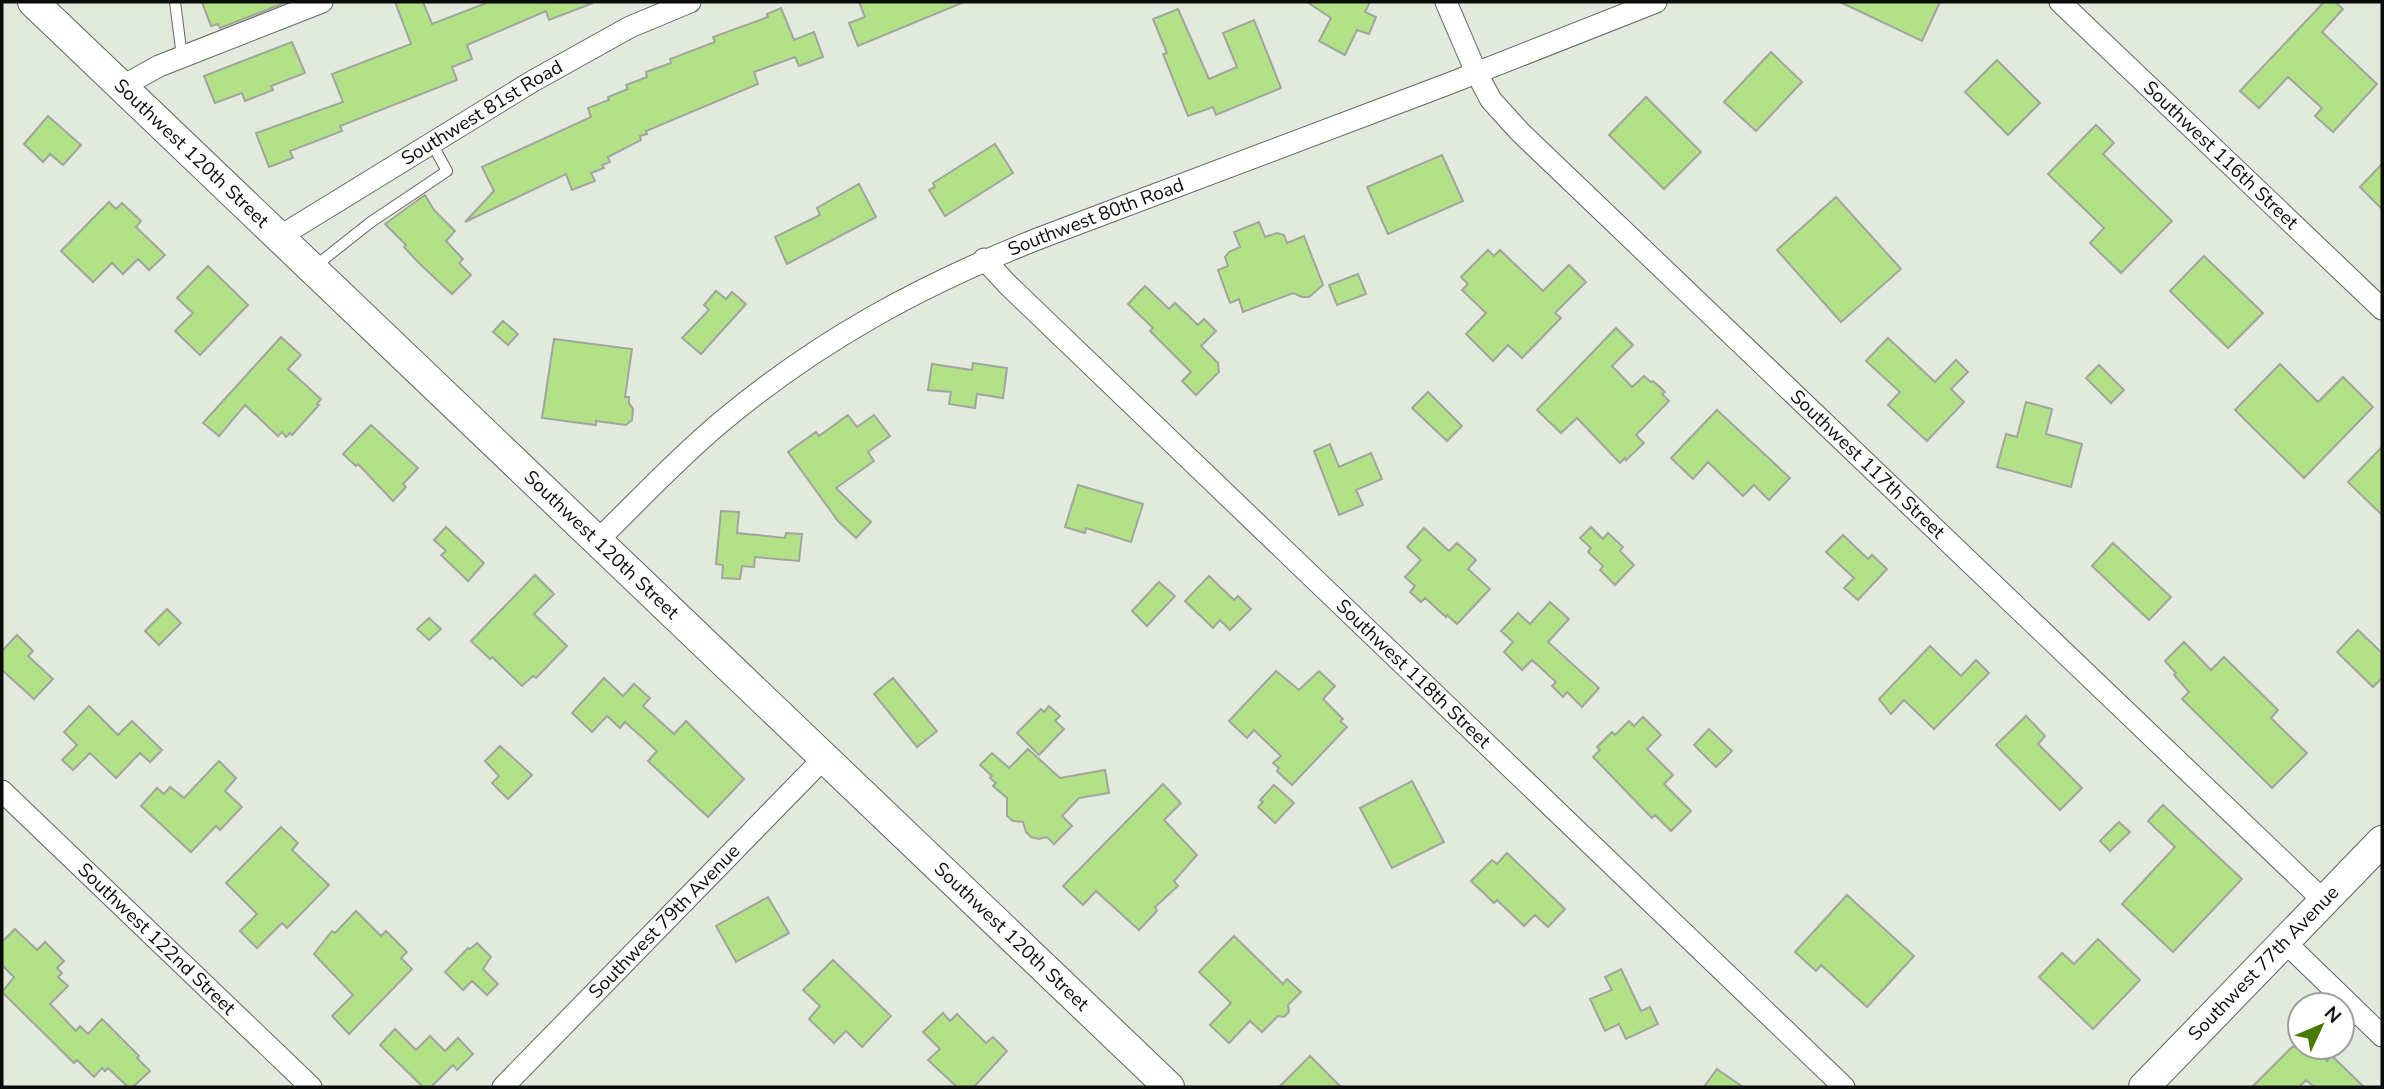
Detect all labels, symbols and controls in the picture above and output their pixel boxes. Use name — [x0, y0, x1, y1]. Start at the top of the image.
street label: Southwest 81st Road — [396, 54, 567, 172]
street label: Southwest 120th Street — [108, 73, 275, 234]
street label: Southwest 116th Street — [2137, 75, 2304, 236]
street label: Southwest 80th Road — [1004, 172, 1187, 263]
street label: Southwest 117th Street — [1784, 384, 1951, 545]
street label: Southwest 120th Street — [518, 465, 685, 625]
street label: Southwest 118th Street — [1330, 593, 1497, 754]
street label: Southwest 79th Avenue — [583, 839, 746, 1005]
street label: Southwest 120th Street — [928, 856, 1095, 1017]
street label: Southwest 122nd Street — [72, 857, 241, 1021]
street label: Southwest 77th Avenue — [2182, 880, 2345, 1047]
north arrow — [2286, 991, 2356, 1061]
text: N — [2318, 1001, 2347, 1029]

